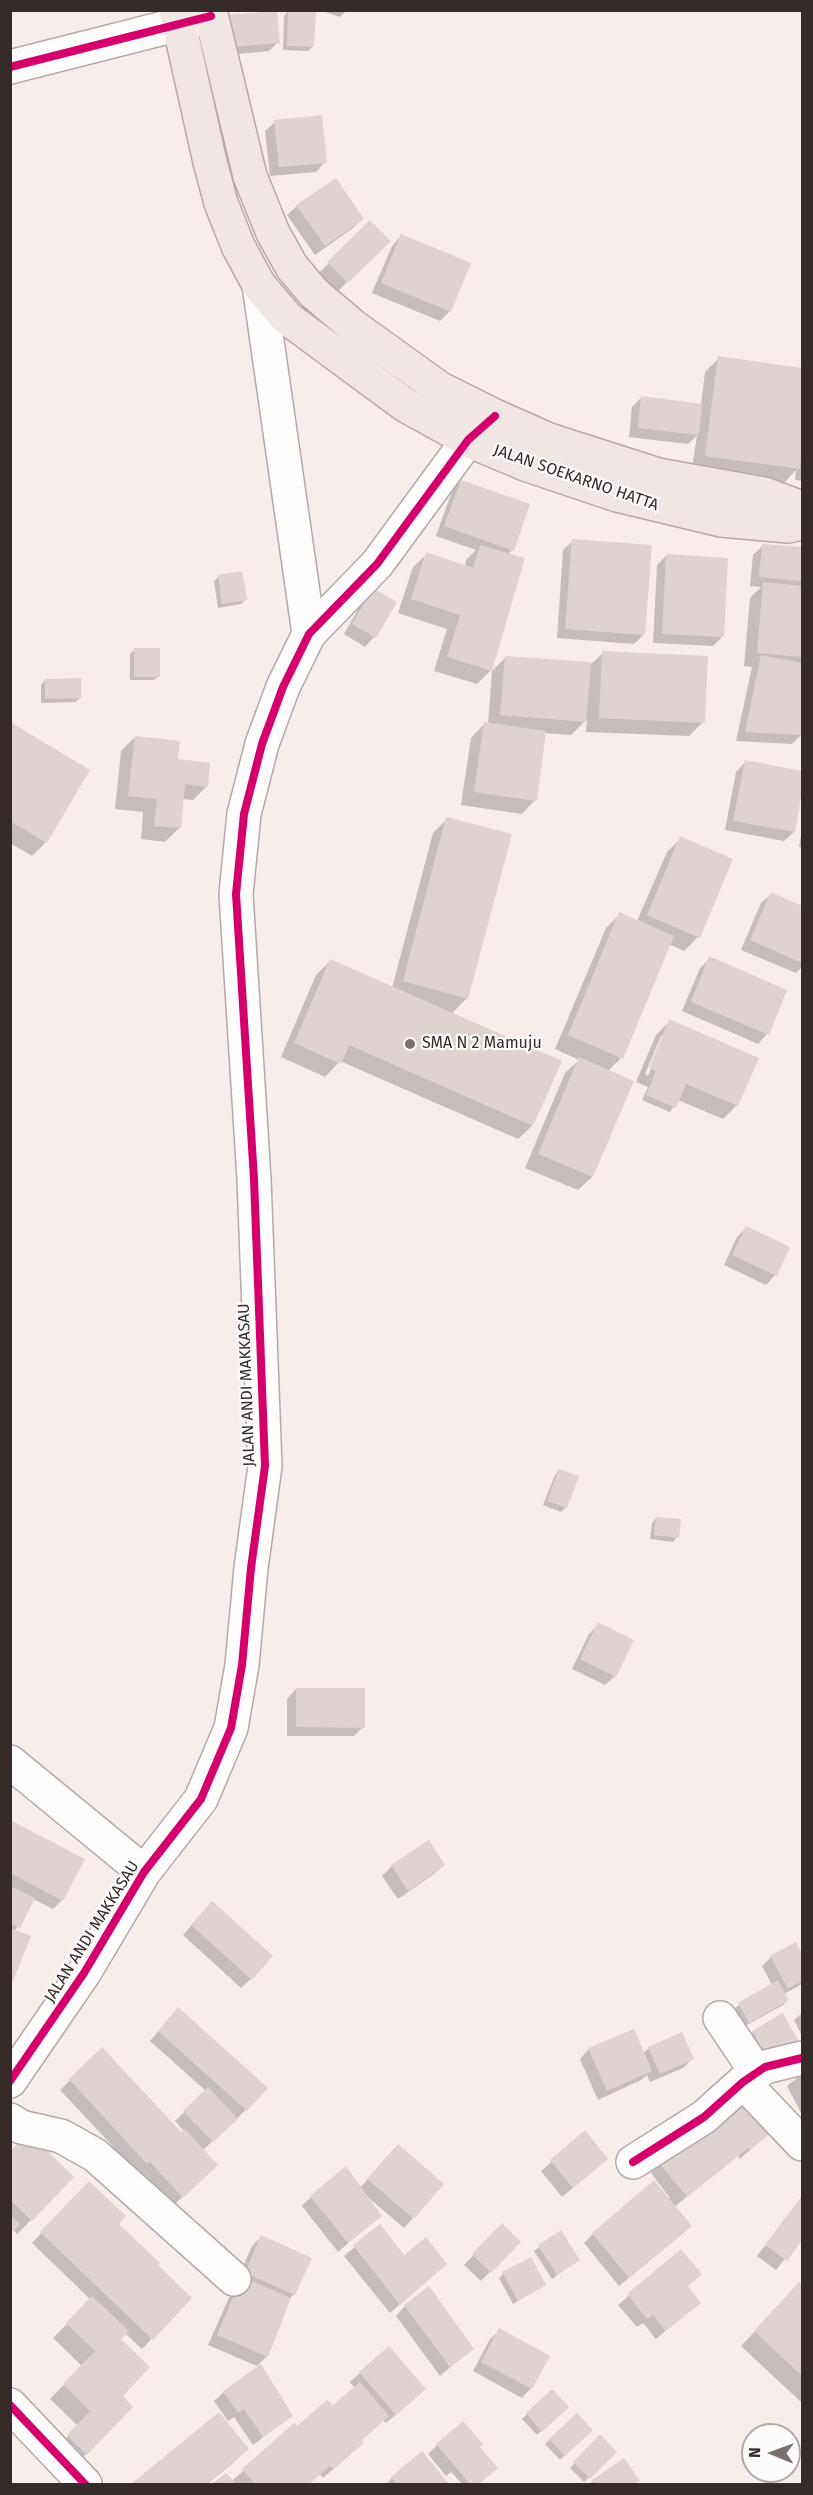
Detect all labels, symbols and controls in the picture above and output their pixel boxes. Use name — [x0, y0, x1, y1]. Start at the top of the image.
street label: JALAN SOEKARNO HATTA — [491, 441, 661, 515]
place label: SMA N 2 Mamuju — [422, 1034, 542, 1054]
marker: SMA N 2 Mamuju — [403, 1037, 417, 1051]
street label: JALAN ANDI MAKKASAU — [235, 1303, 259, 1467]
street label: JALAN ANDI MAKKASAU — [41, 1858, 143, 2006]
north arrow — [741, 2423, 801, 2483]
text: N — [745, 2447, 764, 2458]

